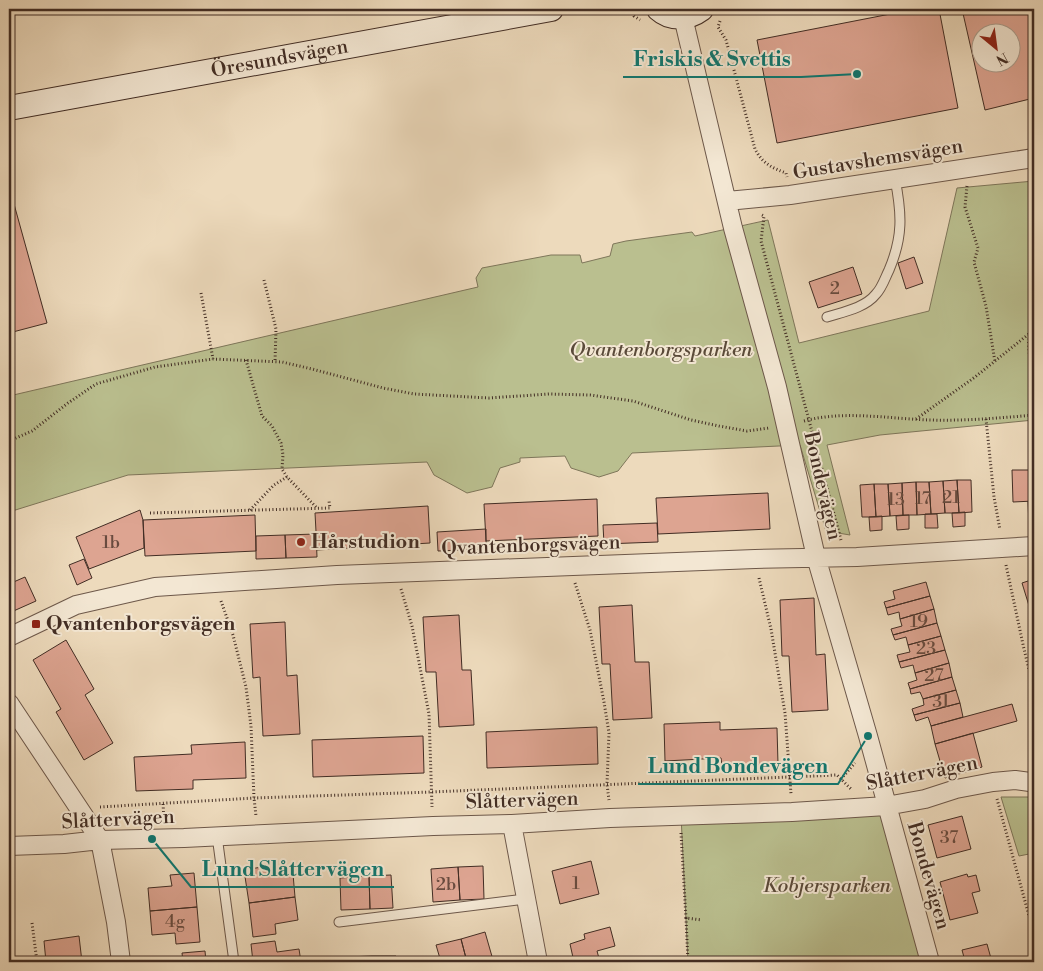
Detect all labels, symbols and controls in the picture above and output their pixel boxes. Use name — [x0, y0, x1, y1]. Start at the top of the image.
north arrow — [970, 22, 1020, 72]
street label: Öresundsvägen — [209, 34, 350, 83]
callout: Friskis & Svettis — [623, 41, 801, 77]
text: Friskis & Svettis — [633, 47, 791, 73]
text: N — [993, 48, 1011, 69]
street label: Gustavshemsvägen — [791, 134, 965, 186]
house number: 2 — [830, 277, 840, 300]
park label: Qvantenborgsparken — [570, 338, 753, 363]
street label: Bondevägen — [797, 428, 847, 543]
house number: 21 — [942, 486, 960, 509]
house number: 17 — [915, 487, 931, 510]
house number: 13 — [887, 488, 905, 511]
place label: Hårstudion — [311, 530, 420, 555]
street label: Qvantenborgsvägen — [441, 530, 621, 562]
house number: 1b — [102, 531, 120, 554]
marker: Hårstudion — [295, 536, 307, 548]
house number: 19 — [910, 610, 928, 633]
place label: Qvantenborgsvägen — [46, 612, 236, 637]
marker: Qvantenborgsvägen — [30, 618, 42, 630]
house number: 23 — [916, 637, 936, 660]
house number: 27 — [924, 664, 944, 687]
house number: 31 — [932, 690, 950, 713]
callout: Lund Bondevägen — [638, 748, 838, 784]
street label: Slåttervägen — [864, 751, 980, 797]
text: Lund Bondevägen — [648, 754, 828, 780]
street label: Slåttervägen — [465, 787, 579, 815]
street label: Slåttervägen — [61, 805, 175, 835]
street label: Bondevägen — [900, 818, 955, 933]
house number: 37 — [940, 826, 958, 849]
callout: Lund Slåttervägen — [191, 851, 394, 887]
text: Lund Slåttervägen — [202, 857, 384, 883]
house number: 1 — [572, 872, 580, 895]
house number: 2b — [436, 873, 456, 896]
park label: Kobjersparken — [763, 874, 892, 899]
house number: 4g — [165, 910, 186, 933]

